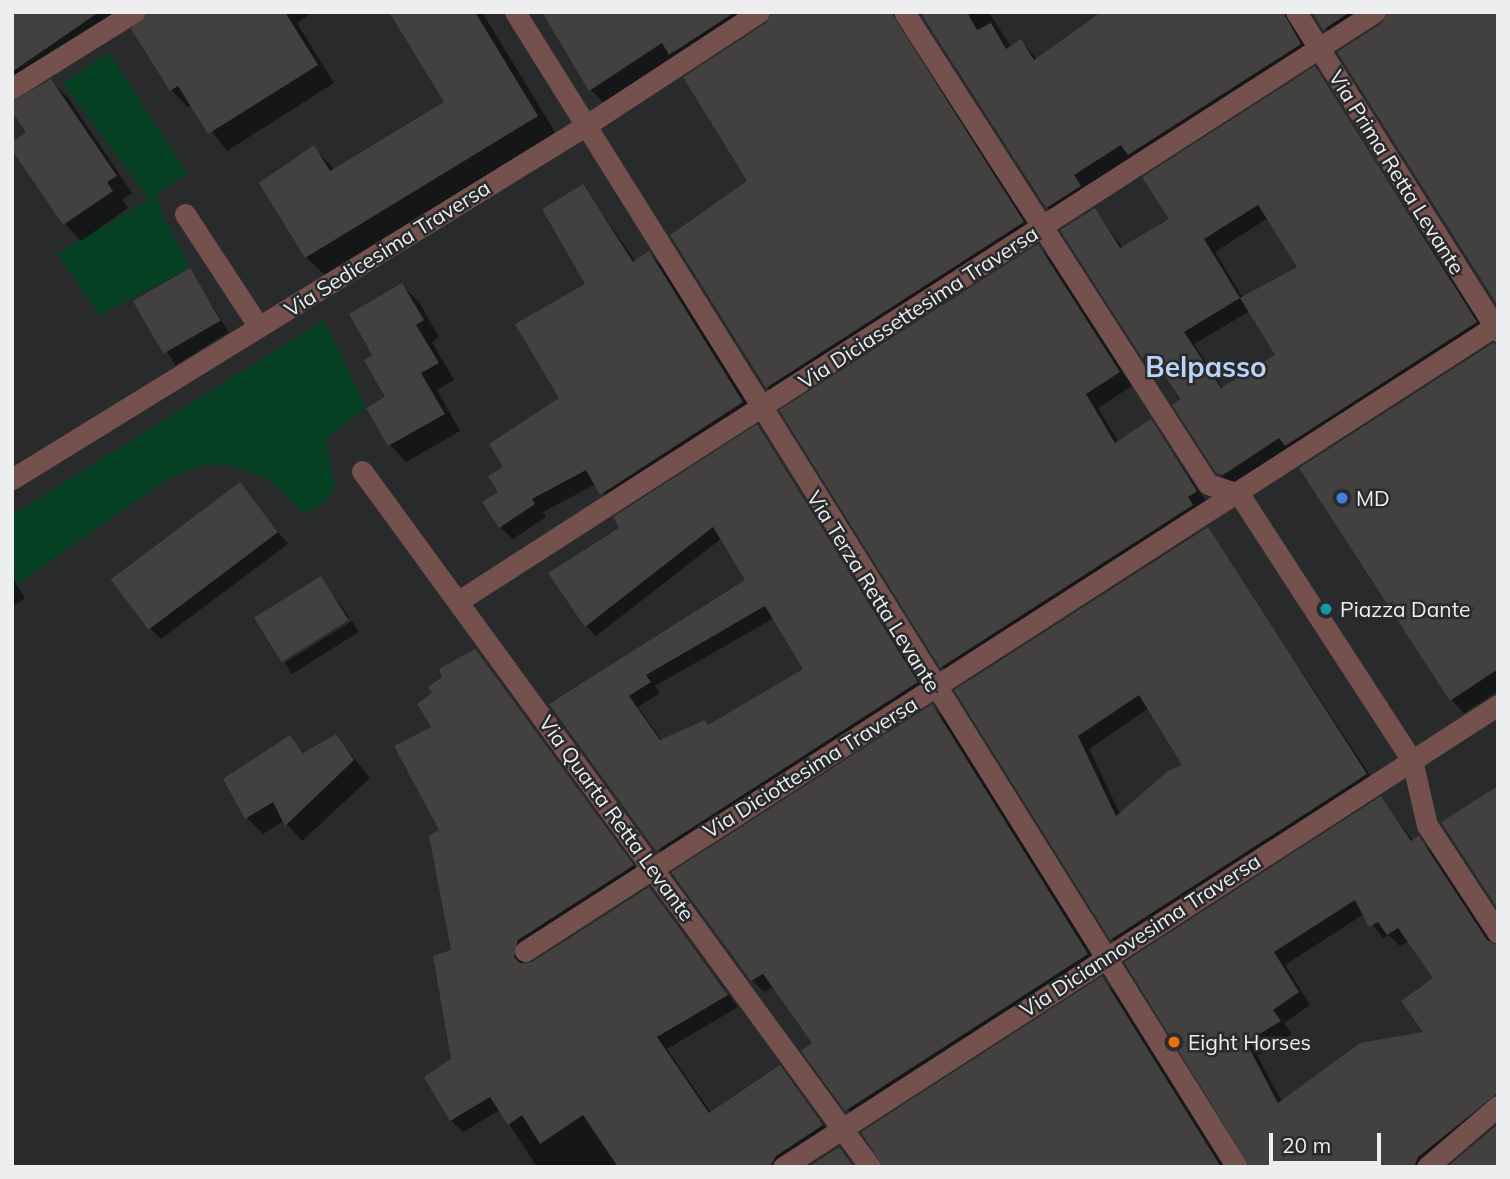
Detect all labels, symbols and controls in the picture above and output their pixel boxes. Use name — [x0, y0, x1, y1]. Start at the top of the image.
street label: Via Prima Retta Levante — [1324, 65, 1470, 279]
street label: Via Sedicesima Traversa — [280, 174, 494, 322]
street label: Via Diciassettesima Traversa — [794, 220, 1042, 394]
district label: Belpasso — [1145, 350, 1267, 384]
place label: MD — [1356, 485, 1390, 511]
street label: Via Terza Retta Levante — [802, 486, 946, 696]
marker: MD — [1334, 490, 1350, 506]
place label: Piazza Dante — [1340, 596, 1470, 622]
marker: Piazza Dante — [1318, 601, 1334, 617]
street label: Via Diciottesima Traversa — [698, 691, 922, 843]
street label: Via Quarta Retta Levante — [534, 710, 700, 926]
street label: Via Diciannovesima Traversa — [1015, 848, 1265, 1022]
place label: Eight Horses — [1188, 1029, 1311, 1055]
marker: Eight Horses — [1166, 1034, 1182, 1050]
scale bar — [1272, 1120, 1384, 1164]
text: 20 m — [1282, 1132, 1331, 1158]

